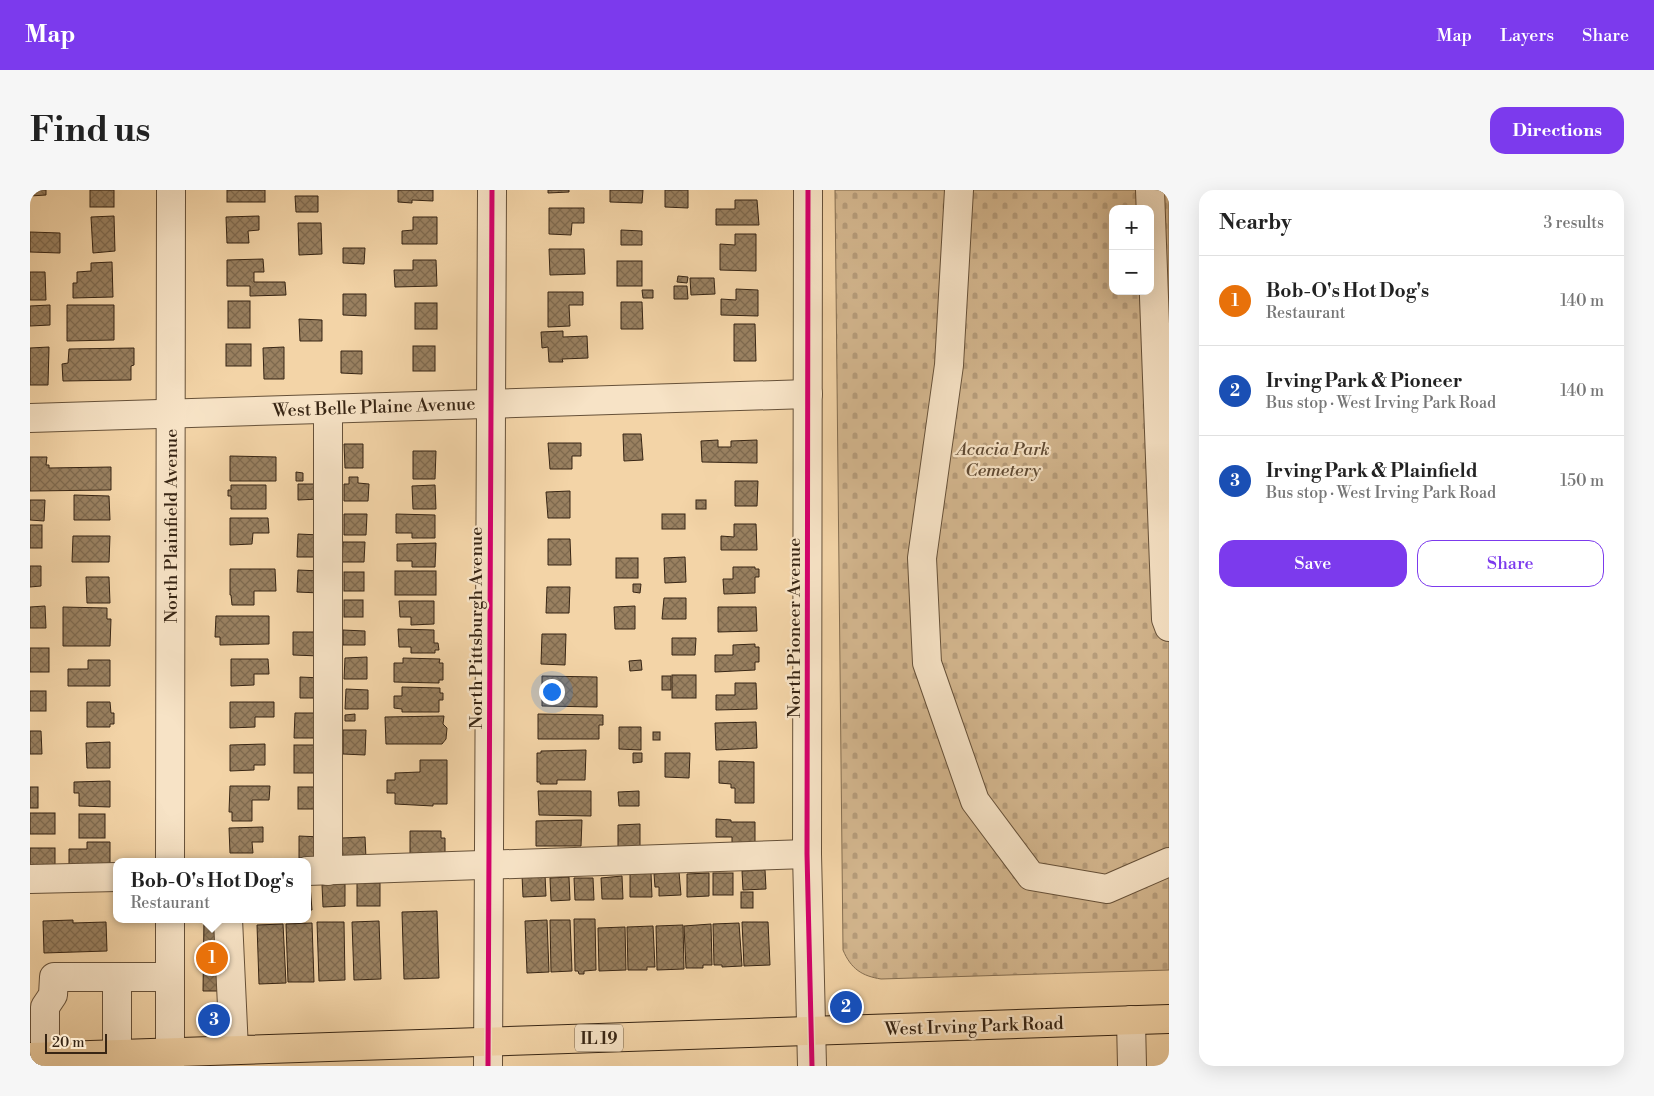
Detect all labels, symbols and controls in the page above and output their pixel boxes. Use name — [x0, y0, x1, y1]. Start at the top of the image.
text: Map — [25, 20, 75, 50]
text: Map — [1437, 24, 1472, 47]
text: Layers — [1500, 24, 1554, 47]
text: Share — [1582, 24, 1629, 47]
button: Directions — [1490, 107, 1624, 154]
text: Find us — [30, 109, 150, 152]
map controls — [1109, 205, 1154, 295]
button: + — [1109, 205, 1154, 250]
text: Nearby — [1219, 210, 1292, 236]
text: 3 results — [1543, 213, 1604, 233]
button: − — [1109, 250, 1154, 295]
text: Bob-O's Hot Dog's — [1266, 279, 1429, 303]
text: 1 — [1231, 291, 1239, 311]
text: 140 m — [1560, 291, 1604, 311]
text: Restaurant — [1266, 303, 1345, 323]
text: Irving Park & Pioneer — [1266, 369, 1462, 393]
text: 2 — [1230, 381, 1240, 401]
text: 140 m — [1560, 381, 1604, 401]
street label: West Belle Plaine Avenue — [271, 392, 476, 423]
text: Bus stop · West Irving Park Road — [1266, 393, 1496, 413]
street label: North Plainfield Avenue — [160, 429, 183, 623]
park label: Acacia Park Cemetery — [954, 438, 1050, 482]
text: Irving Park & Plainfield — [1266, 459, 1478, 483]
text: 3 — [1230, 471, 1240, 491]
text: 150 m — [1560, 471, 1604, 491]
text: Bus stop · West Irving Park Road — [1266, 483, 1496, 503]
street label: North Pittsburgh Avenue — [465, 527, 488, 729]
street label: North Pioneer Avenue — [783, 538, 806, 718]
button: Save — [1219, 540, 1407, 587]
button: Share — [1417, 540, 1604, 587]
your location — [539, 679, 565, 705]
popup — [113, 858, 311, 923]
text: Bob-O's Hot Dog's — [130, 869, 294, 893]
text: Restaurant — [130, 893, 210, 913]
pin: 1 — [196, 939, 228, 977]
pin: 2 — [830, 988, 862, 1026]
pin: 3 — [198, 1001, 230, 1039]
street label: West Irving Park Road — [883, 1012, 1065, 1041]
road number: IL 19 — [575, 1024, 623, 1051]
scale bar — [45, 1031, 108, 1054]
text: 20 m — [52, 1034, 84, 1052]

